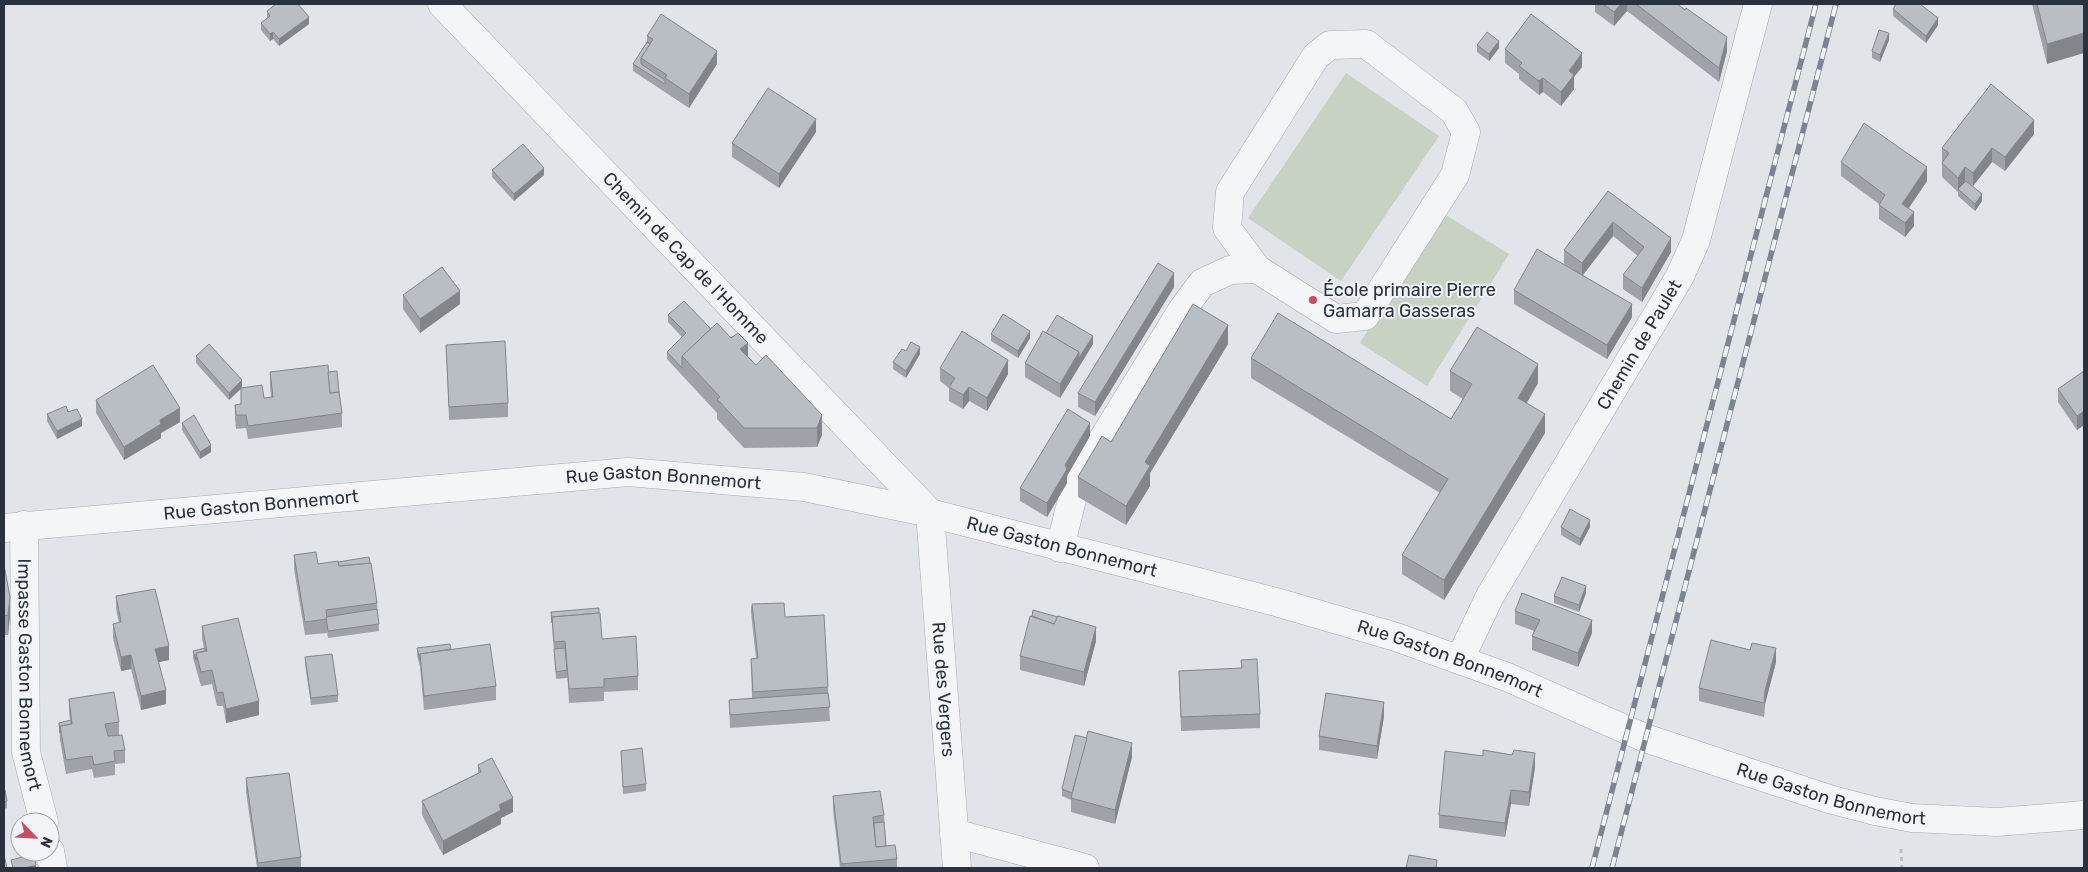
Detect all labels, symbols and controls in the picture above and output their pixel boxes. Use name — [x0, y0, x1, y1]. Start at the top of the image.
street label: Chemin de Cap de l'Homme — [598, 167, 773, 349]
street label: Chemin de Paulet — [1592, 276, 1686, 414]
place label: École primaire Pierre Gamarra Gasseras — [1323, 279, 1496, 322]
marker: École primaire Pierre Gamarra Gasseras — [1307, 294, 1319, 306]
street label: Rue Gaston Bonnemort — [565, 461, 762, 494]
street label: Rue Gaston Bonnemort — [162, 485, 359, 525]
street label: Rue Gaston Bonnemort — [964, 512, 1159, 582]
street label: Impasse Gaston Bonnemort — [13, 558, 47, 793]
street label: Rue Gaston Bonnemort — [1355, 615, 1546, 702]
street label: Rue des Vergers — [927, 621, 960, 758]
street label: Rue Gaston Bonnemort — [1734, 758, 1926, 830]
north arrow — [10, 812, 60, 862]
text: N — [37, 834, 56, 850]

